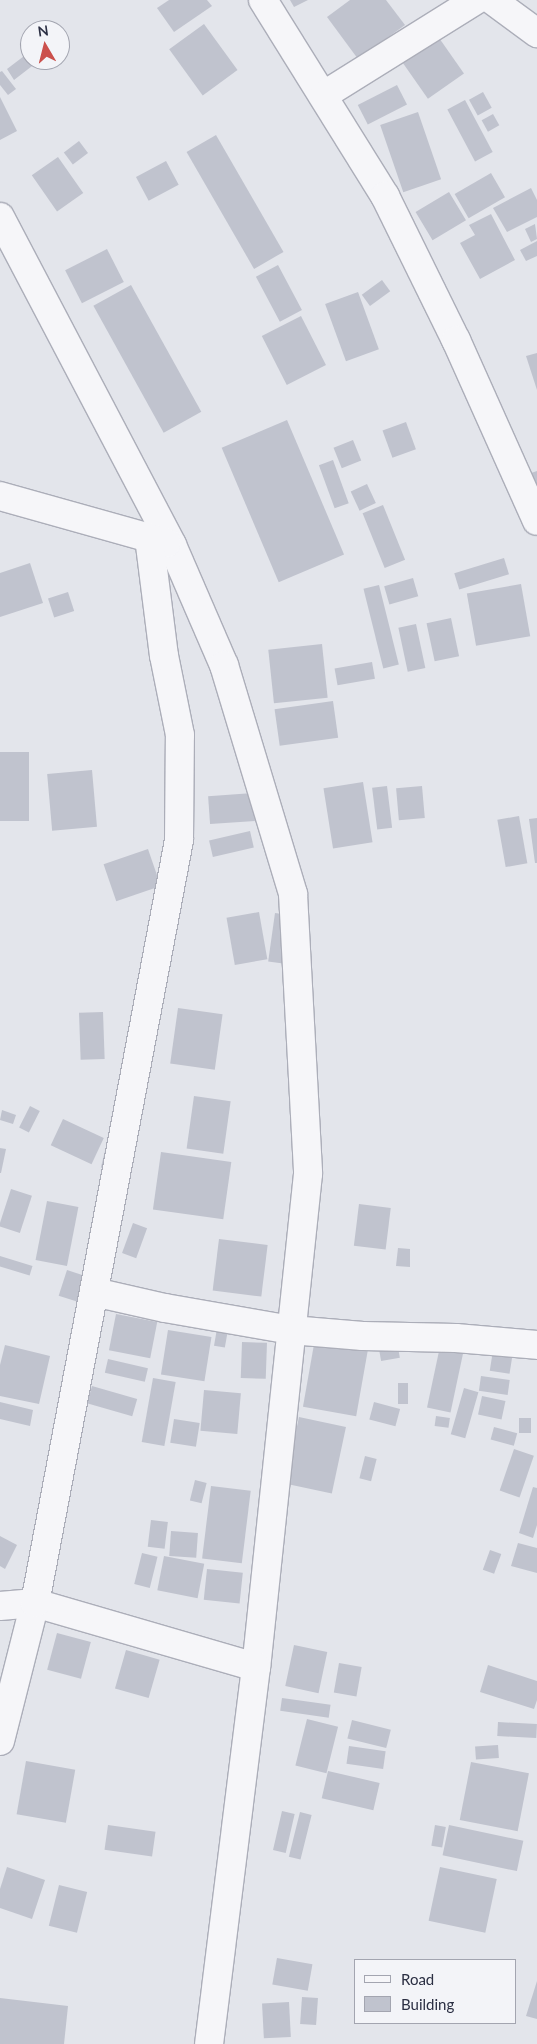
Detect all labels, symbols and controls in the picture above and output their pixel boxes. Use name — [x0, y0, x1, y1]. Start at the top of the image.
north arrow — [20, 20, 70, 70]
text: N — [36, 21, 50, 40]
legend — [354, 1959, 517, 2024]
text: Road — [401, 1970, 434, 1988]
text: Building — [401, 1995, 454, 2013]

